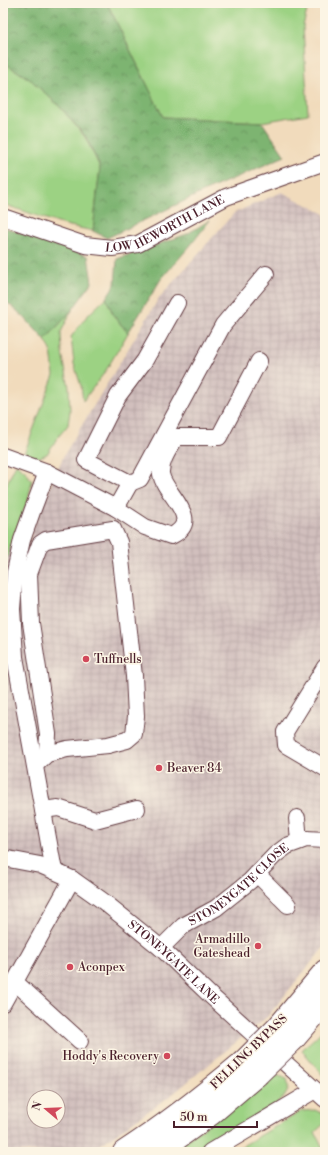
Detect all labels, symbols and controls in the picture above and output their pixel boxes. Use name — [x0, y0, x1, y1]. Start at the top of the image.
street label: LOW HEWORTH LANE — [104, 192, 227, 256]
place label: Tuffnells — [94, 652, 142, 667]
marker: Tuffnells — [81, 654, 91, 664]
place label: Beaver 84 — [166, 761, 222, 776]
marker: Beaver 84 — [154, 763, 164, 773]
street label: STONEYGATE CLOSE — [186, 840, 292, 929]
street label: STONEYGATE LANE — [125, 917, 222, 1007]
place label: Armadillo Gateshead — [194, 932, 250, 961]
marker: Armadillo Gateshead — [253, 941, 263, 951]
place label: Aconpex — [77, 960, 126, 975]
marker: Aconpex — [65, 962, 75, 972]
street label: FELLING BYPASS — [207, 1011, 291, 1093]
place label: Hoddy's Recovery — [63, 1049, 159, 1064]
marker: Hoddy's Recovery — [162, 1051, 172, 1061]
north arrow — [26, 1089, 66, 1129]
text: N — [29, 1099, 46, 1112]
scale bar — [174, 1103, 257, 1129]
text: 50 m — [180, 1110, 208, 1125]

